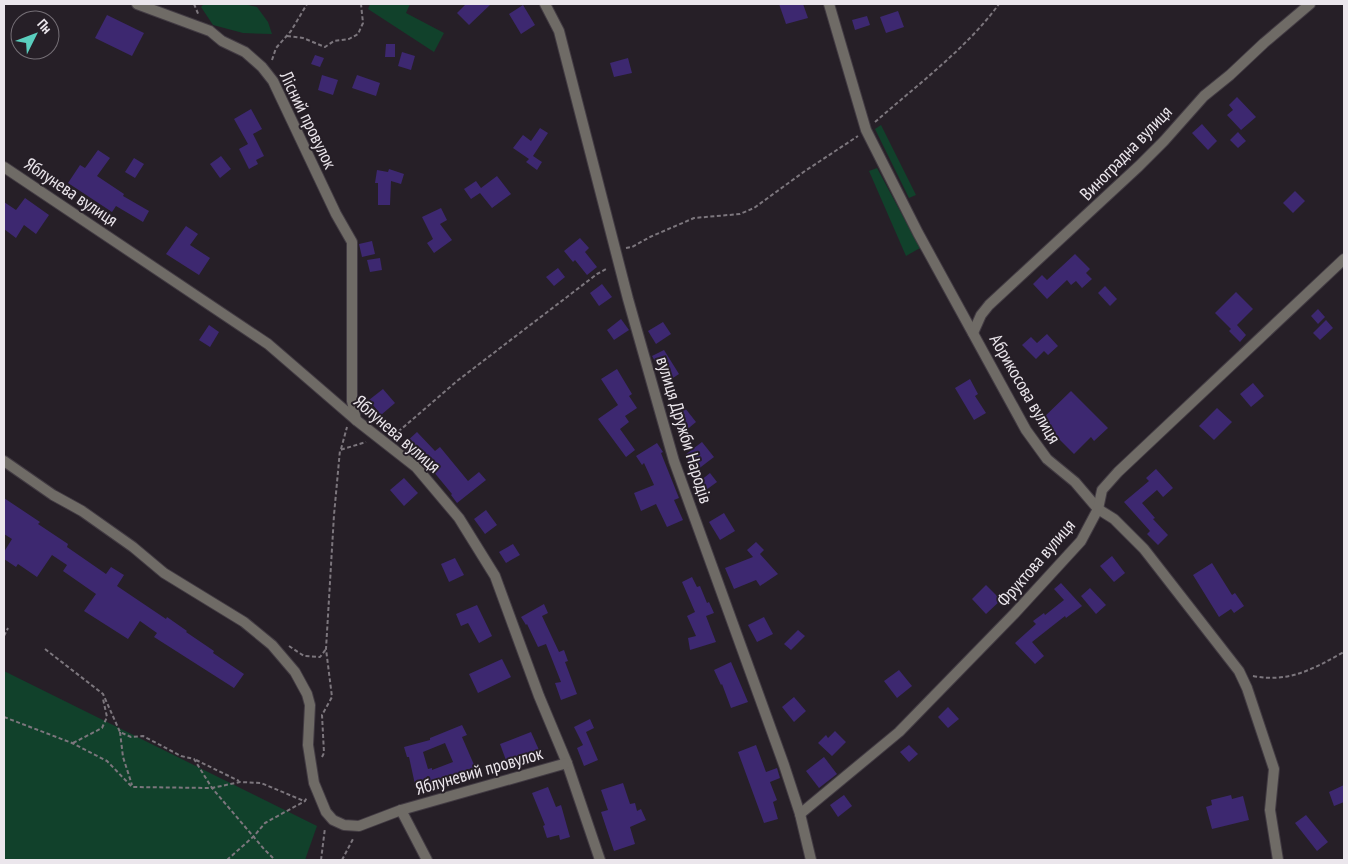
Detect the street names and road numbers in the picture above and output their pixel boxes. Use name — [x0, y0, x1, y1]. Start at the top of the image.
street label: Лісний провулок — [274, 66, 342, 172]
street label: Виноградна вулиця — [1075, 100, 1177, 205]
street label: Яблунева вулиця — [20, 152, 122, 231]
street label: Абрикосова вулиця — [985, 330, 1066, 448]
street label: вулиця Дружби Народів — [651, 354, 718, 506]
street label: Яблунева вулиця — [349, 390, 446, 478]
street label: Фруктова вулиця — [991, 514, 1080, 611]
street label: Яблуневий провулок — [412, 741, 545, 800]

